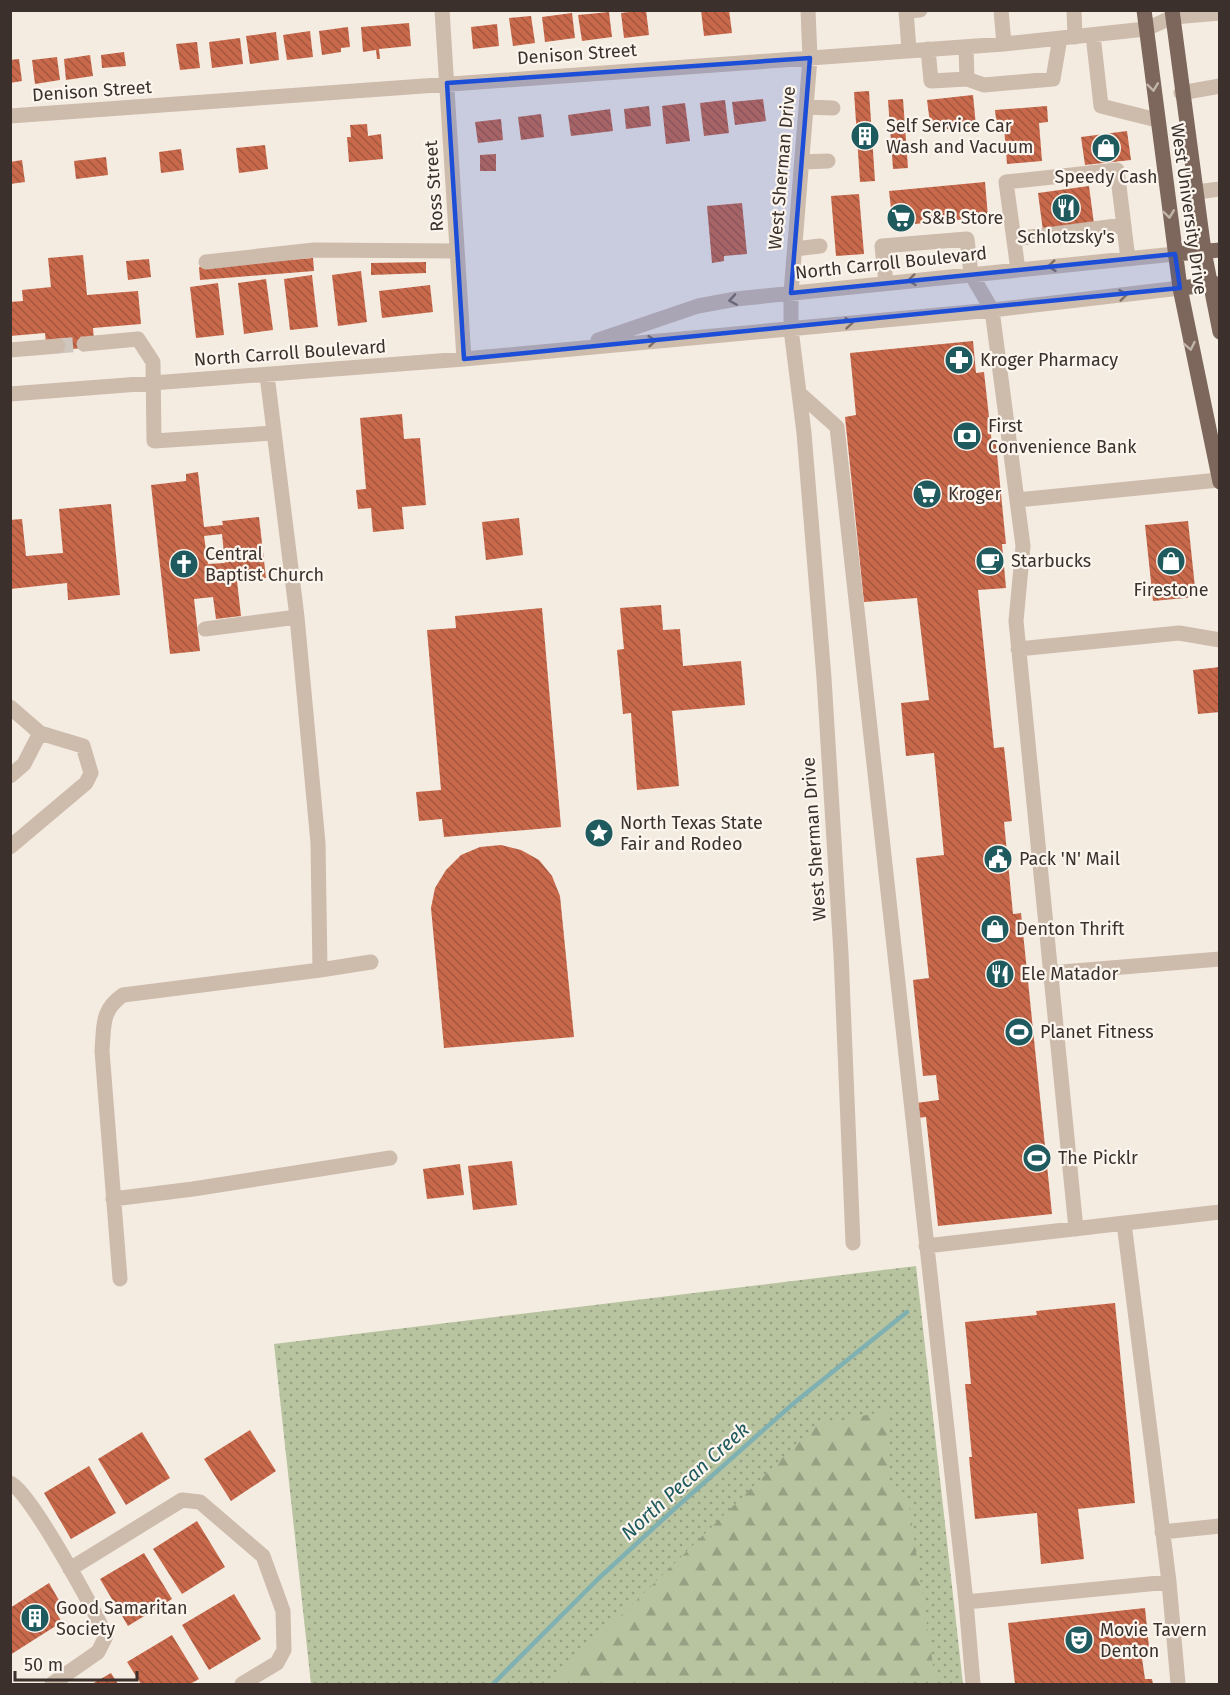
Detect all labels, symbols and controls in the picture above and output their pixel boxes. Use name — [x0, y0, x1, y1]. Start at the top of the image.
street label: Denison Street — [516, 39, 638, 69]
street label: Denison Street — [31, 76, 153, 106]
one-way arrow — [1146, 83, 1158, 92]
street label: West Sherman Drive — [764, 85, 800, 251]
place label: Self Service Car Wash and Vacuum — [886, 115, 1033, 158]
building icon: Self Service Car Wash and Vacuum — [849, 120, 881, 152]
street label: West University Drive — [1166, 122, 1212, 296]
shop icon: Speedy Cash — [1090, 132, 1122, 164]
street label: Ross Street — [420, 139, 448, 232]
place label: Speedy Cash — [1055, 166, 1157, 188]
restaurant icon: Schlotzsky's — [1050, 192, 1082, 224]
supermarket icon: S&B Store — [885, 202, 917, 234]
place label: S&B Store — [922, 207, 1003, 229]
one-way arrow — [1163, 210, 1175, 219]
place label: Schlotzsky's — [1017, 226, 1115, 248]
street label: North Carroll Boulevard — [794, 242, 988, 284]
one-way arrow — [1048, 259, 1057, 272]
one-way arrow — [908, 273, 917, 286]
one-way arrow — [1119, 289, 1128, 302]
one-way arrow — [728, 293, 738, 306]
one-way arrow — [844, 317, 854, 330]
street label: North Carroll Boulevard — [193, 335, 387, 371]
one-way arrow — [647, 335, 656, 348]
one-way arrow — [1183, 340, 1196, 350]
pharmacy icon: Kroger Pharmacy — [943, 344, 975, 376]
place label: Kroger Pharmacy — [980, 349, 1118, 371]
place label: First Convenience Bank — [988, 415, 1137, 458]
bank icon: First Convenience Bank — [951, 420, 983, 452]
supermarket icon: Kroger — [911, 478, 943, 510]
place label: Kroger — [948, 483, 1001, 505]
place label: Central Baptist Church — [205, 543, 324, 586]
cafe icon: Starbucks — [974, 545, 1006, 577]
shop icon: Firestone — [1155, 545, 1187, 577]
church icon: Central Baptist Church — [168, 548, 200, 580]
place label: Starbucks — [1011, 550, 1091, 572]
place label: Firestone — [1133, 579, 1209, 601]
street label: West Sherman Drive — [797, 756, 831, 922]
place label: North Texas State Fair and Rodeo — [620, 812, 763, 855]
place icon: North Texas State Fair and Rodeo — [583, 817, 615, 849]
public building icon: Pack 'N' Mail — [982, 843, 1014, 875]
place label: Pack 'N' Mail — [1019, 848, 1120, 870]
shop icon: Denton Thrift — [979, 913, 1011, 945]
place label: Denton Thrift — [1016, 918, 1125, 940]
restaurant icon: Ele Matador — [984, 958, 1016, 990]
place label: Ele Matador — [1021, 963, 1119, 985]
sports icon: Planet Fitness — [1003, 1016, 1035, 1048]
place label: Planet Fitness — [1040, 1021, 1154, 1043]
sports icon: The Picklr — [1021, 1142, 1053, 1174]
place label: The Picklr — [1058, 1147, 1138, 1169]
water label: North Pecan Creek — [616, 1417, 754, 1545]
place label: Good Samaritan Society — [56, 1597, 187, 1640]
building icon: Good Samaritan Society — [19, 1602, 51, 1634]
place label: Movie Tavern Denton — [1100, 1619, 1207, 1662]
theatre icon: Movie Tavern Denton — [1063, 1624, 1095, 1656]
scale bar — [15, 1644, 136, 1682]
text: 50 m — [24, 1654, 63, 1676]

